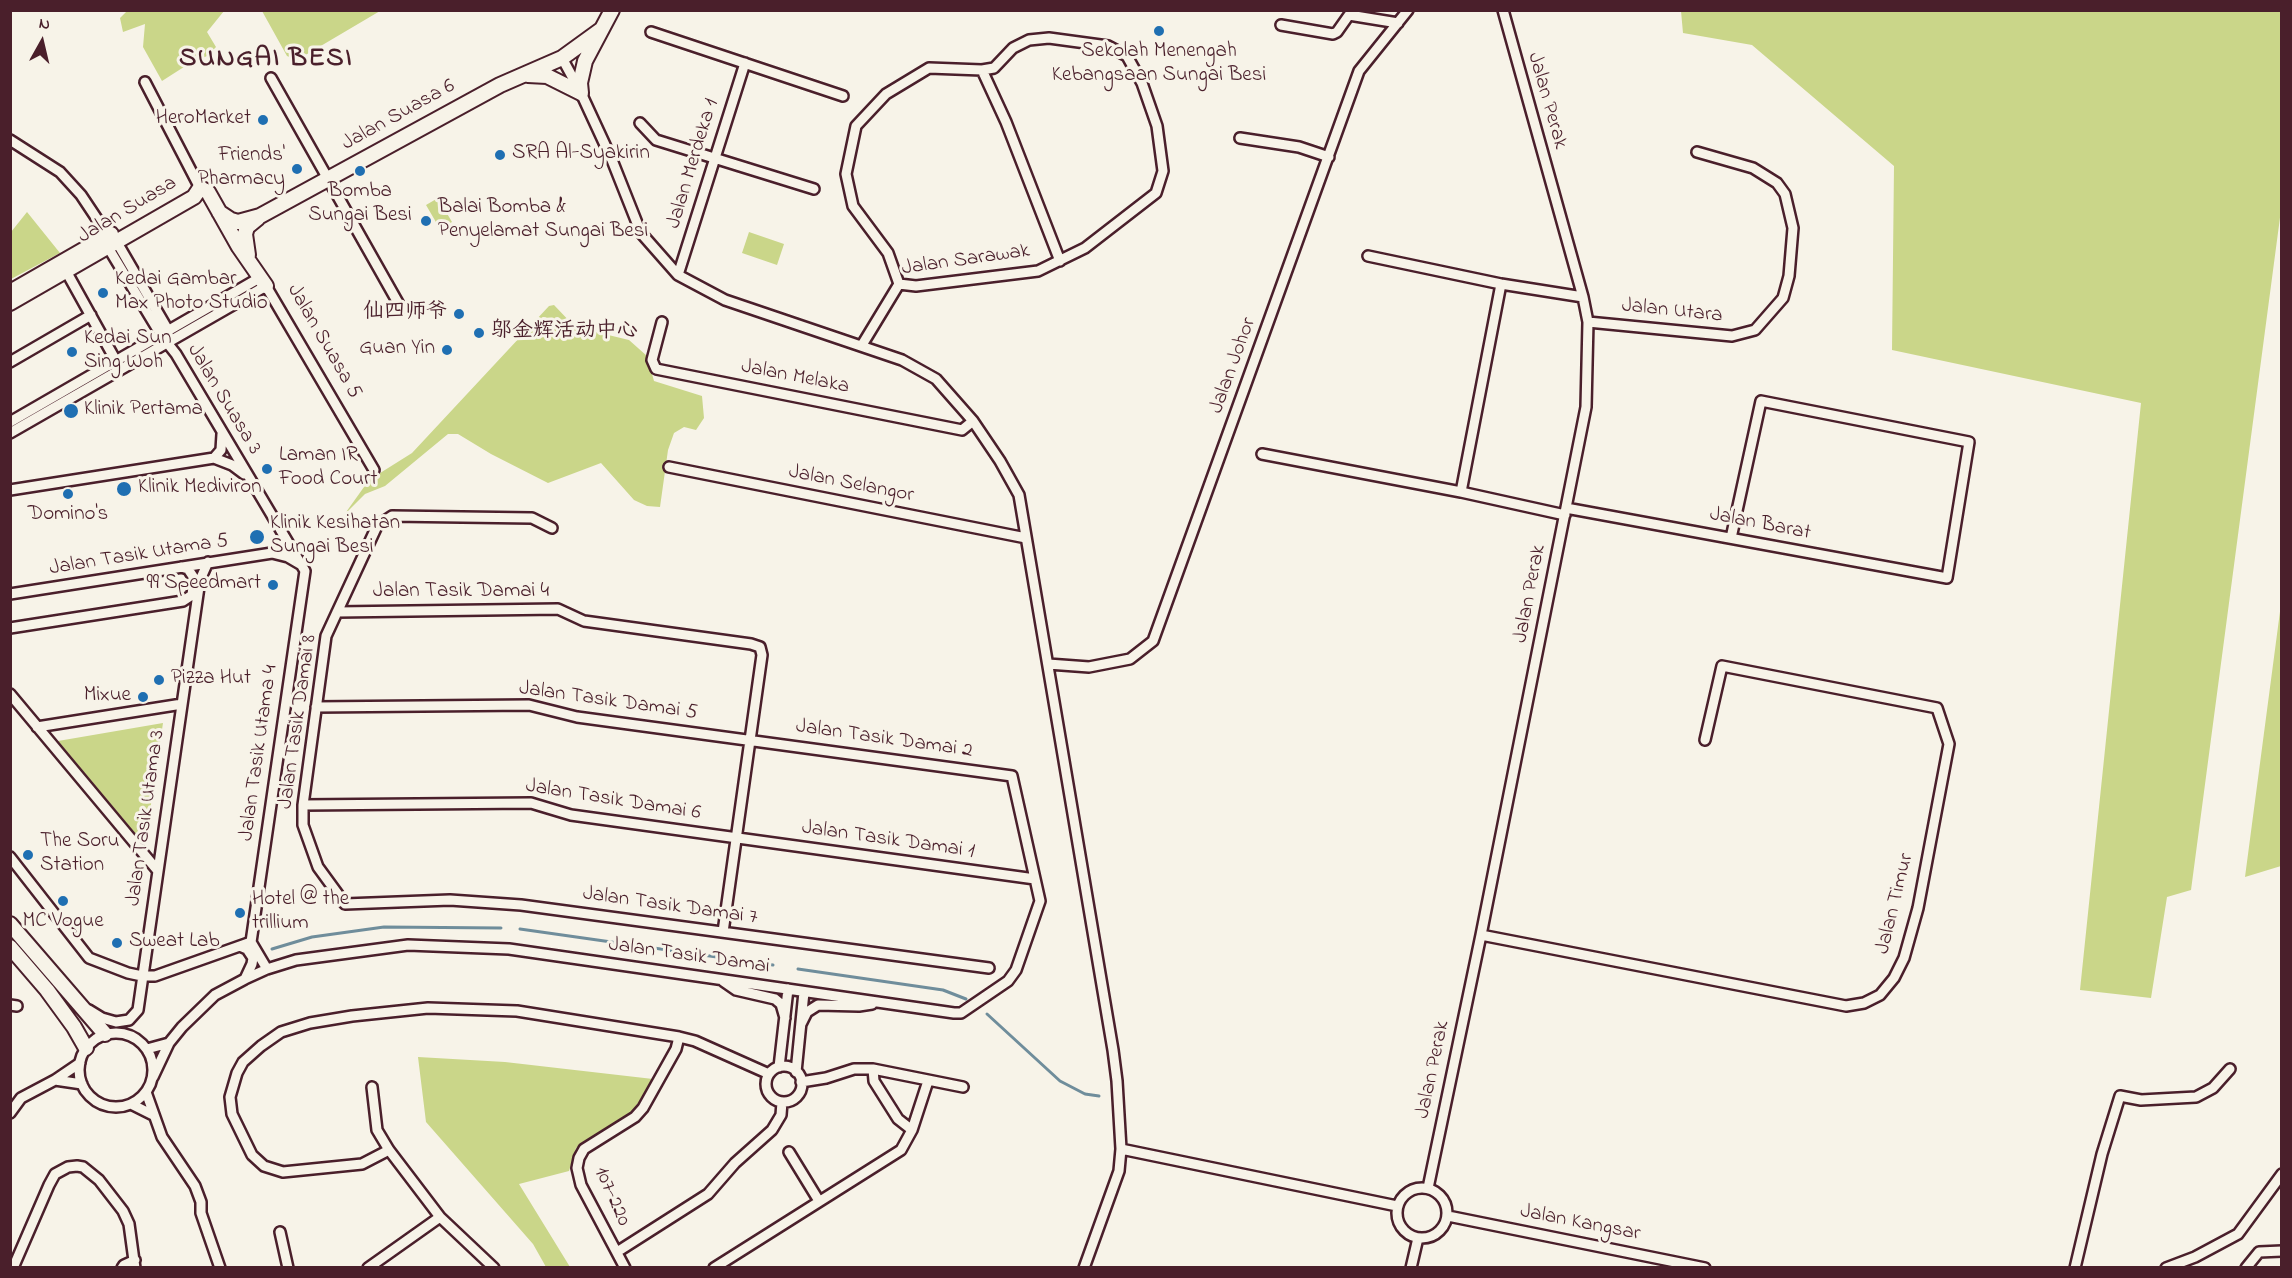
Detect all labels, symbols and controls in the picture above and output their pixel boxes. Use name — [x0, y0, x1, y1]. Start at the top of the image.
north arrow — [12, 12, 72, 72]
text: N — [37, 12, 52, 37]
marker: Sekolah Menengah Kebangsaan Sungai Besi — [1152, 24, 1166, 38]
place label: Sekolah Menengah Kebangsaan Sungai Besi — [1052, 40, 1266, 90]
district label: SUNGAI BESI — [179, 45, 353, 77]
street label: Jalan Perak — [1520, 50, 1572, 152]
street label: Jalan Suasa 6 — [338, 75, 460, 157]
street label: Jalan Merdeka 1 — [662, 96, 726, 232]
place label: HeroMarket — [156, 107, 251, 133]
marker: HeroMarket — [256, 113, 270, 127]
place label: SRA Al-Syakirin — [512, 142, 650, 168]
place label: Friends' Pharmacy — [198, 144, 285, 194]
marker: SRA Al-Syakirin — [493, 148, 507, 162]
marker: Friends' Pharmacy — [290, 162, 304, 176]
marker: Bomba Sungai Besi — [353, 164, 367, 178]
street label: Jalan Suasa — [74, 172, 182, 250]
place label: Bomba Sungai Besi — [308, 180, 412, 230]
place label: Balai Bomba & Penyelamat Sungai Besi — [438, 196, 648, 246]
marker: Balai Bomba & Penyelamat Sungai Besi — [419, 214, 433, 228]
street label: Jalan Sarawak — [900, 240, 1032, 282]
place label: Kedai Gambar Max Photo Studio — [115, 268, 268, 318]
street label: Jalan Suasa 5 — [280, 280, 366, 404]
marker: Kedai Gambar Max Photo Studio — [96, 286, 110, 300]
street label: Jalan Utara — [1620, 294, 1724, 330]
place label: 仙四师爷 — [363, 301, 447, 327]
marker: 仙四师爷 — [452, 307, 466, 321]
street label: Jalan Johor — [1205, 315, 1263, 417]
place label: 邬金辉活动中心 — [491, 320, 638, 346]
marker: 邬金辉活动中心 — [472, 326, 486, 340]
place label: Kedai Sun Sing Woh — [84, 327, 172, 377]
place label: Guan Yin — [359, 337, 435, 363]
street label: Jalan Suasa 3 — [180, 340, 266, 460]
marker: Guan Yin — [440, 343, 454, 357]
marker: Kedai Sun Sing Woh — [65, 345, 79, 359]
street label: Jalan Melaka — [739, 355, 851, 401]
place label: Klinik Pertama — [84, 398, 203, 424]
marker: Klinik Pertama — [62, 402, 80, 420]
place label: Laman IR Food Court — [279, 444, 378, 494]
street label: Jalan Selangor — [786, 461, 916, 509]
marker: Laman IR Food Court — [260, 462, 274, 476]
place label: Klinik Mediviron — [138, 476, 261, 502]
marker: Klinik Mediviron — [115, 480, 133, 498]
marker: Domino's — [61, 487, 75, 501]
place label: Domino's — [28, 503, 108, 529]
street label: Jalan Barat — [1707, 503, 1813, 547]
place label: Klinik Kesihatan Sungai Besi — [270, 512, 400, 562]
marker: Klinik Kesihatan Sungai Besi — [248, 528, 266, 546]
street label: Jalan Tasik Utama 5 — [48, 529, 230, 583]
street label: Jalan Perak — [1509, 543, 1553, 645]
place label: 99 Speedmart — [146, 572, 261, 598]
marker: 99 Speedmart — [266, 578, 280, 592]
street label: Jalan Tasik Damai 4 — [373, 580, 549, 606]
street label: Jalan Tasik Damai 8 — [274, 633, 324, 811]
street label: Jalan Tasik Utama 4 — [235, 663, 285, 843]
place label: Pizza Hut — [171, 667, 251, 693]
marker: Pizza Hut — [152, 673, 166, 687]
street label: Jalan Tasik Damai 5 — [517, 677, 699, 727]
place label: Mixue — [84, 684, 131, 710]
marker: Mixue — [136, 690, 150, 704]
street label: Jalan Tasik Damai 2 — [794, 715, 974, 765]
street label: Jalan Tasik Utama 3 — [122, 728, 172, 908]
street label: Jalan Tasik Damai 6 — [524, 775, 702, 827]
street label: Jalan Tasik Damai 1 — [800, 816, 976, 866]
place label: The Soru Station — [40, 830, 120, 880]
marker: The Soru Station — [21, 848, 35, 862]
street label: Jalan Timur — [1871, 851, 1921, 957]
street label: Jalan Tasik Damai 7 — [581, 882, 759, 932]
place label: Hotel @ the trillium — [252, 888, 349, 938]
marker: MC Vogue — [56, 894, 70, 908]
marker: Hotel @ the trillium — [233, 906, 247, 920]
place label: MC Vogue — [22, 910, 104, 936]
place label: Sweat Lab — [129, 930, 220, 956]
street label: Jalan Tasik Damai — [607, 933, 771, 981]
marker: Sweat Lab — [110, 936, 124, 950]
street label: Jalan Perak — [1411, 1019, 1457, 1121]
street label: 107-220 — [587, 1163, 635, 1231]
street label: Jalan Kangsar — [1518, 1200, 1642, 1248]

